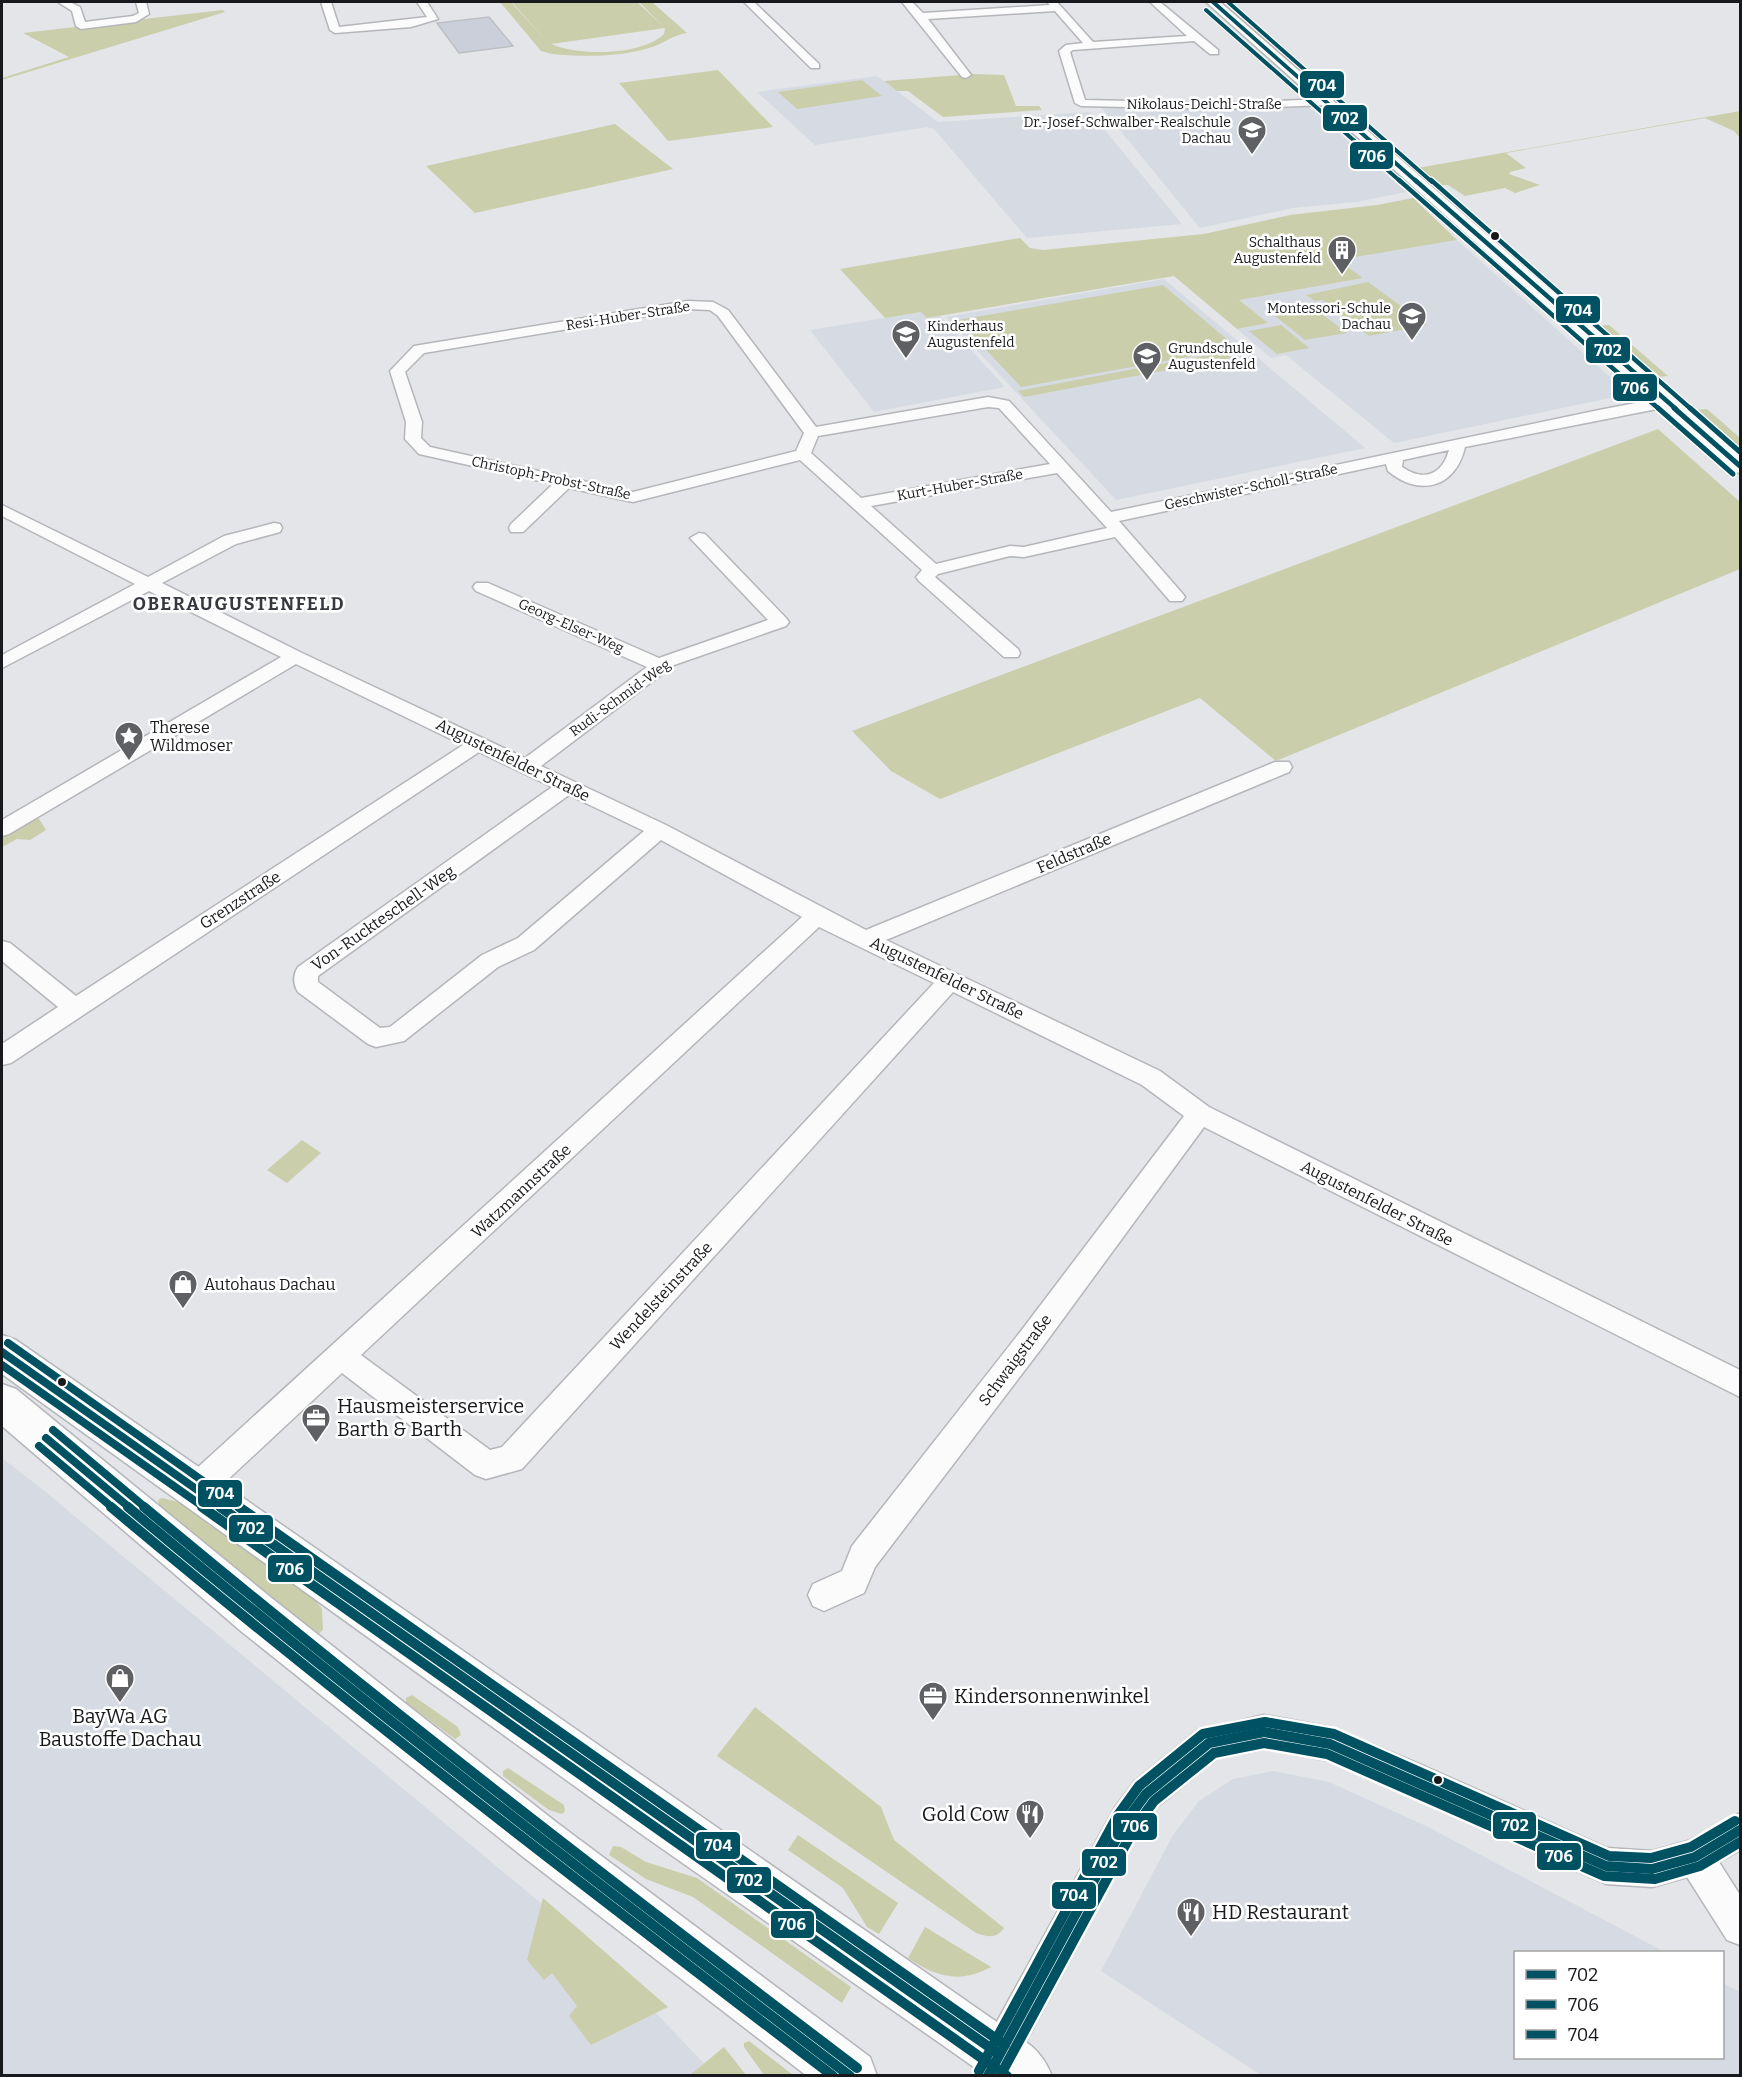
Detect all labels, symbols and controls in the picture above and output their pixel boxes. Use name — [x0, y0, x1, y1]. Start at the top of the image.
line badge: 704 — [1299, 70, 1345, 99]
text: 704 — [1308, 76, 1336, 95]
street label: Nikolaus-Deichl-Straße — [1126, 96, 1282, 113]
line badge: 702 — [1322, 104, 1368, 132]
text: 702 — [1331, 109, 1359, 128]
place label: Dr.-Josef-Schwalber-Realschule Dachau — [1023, 114, 1231, 147]
school or university icon: Dr.-Josef-Schwalber-Realschule Dachau — [1236, 114, 1268, 156]
line badge: 706 — [1349, 141, 1394, 170]
text: 706 — [1358, 147, 1387, 166]
unlabelled marker — [1489, 230, 1501, 242]
place label: Schalthaus Augustenfeld — [1233, 234, 1321, 267]
building icon: Schalthaus Augustenfeld — [1326, 234, 1358, 276]
line badge: 704 — [1555, 295, 1601, 324]
street label: Resi-Huber-Straße — [565, 298, 691, 334]
place label: Montessori-Schule Dachau — [1267, 300, 1391, 333]
school or university icon: Montessori-Schule Dachau — [1396, 300, 1428, 342]
text: 704 — [1564, 301, 1592, 320]
school or university icon: Kinderhaus Augustenfeld — [890, 318, 922, 360]
place label: Kinderhaus Augustenfeld — [927, 318, 1015, 351]
line badge: 702 — [1585, 336, 1631, 364]
school or university icon: Grundschule Augustenfeld — [1131, 340, 1163, 382]
place label: Grundschule Augustenfeld — [1168, 340, 1256, 373]
text: 702 — [1594, 341, 1622, 360]
line badge: 706 — [1612, 373, 1658, 402]
text: 706 — [1621, 379, 1650, 398]
street label: Christoph-Probst-Straße — [470, 453, 632, 503]
street label: Geschwister-Scholl-Straße — [1163, 460, 1339, 514]
street label: Kurt-Huber-Straße — [896, 466, 1024, 504]
district label: OBERAUGUSTENFELD — [133, 593, 345, 615]
street label: Georg-Elser-Weg — [516, 595, 627, 657]
street label: Rudi-Schmid-Weg — [566, 656, 674, 740]
street label: Augustenfelder Straße — [433, 715, 593, 805]
place label: Therese Wildmoser — [150, 718, 232, 755]
place icon: Therese Wildmoser — [113, 720, 145, 762]
street label: Feldstraße — [1034, 829, 1114, 877]
street label: Von-Ruckteschell-Weg — [308, 861, 458, 975]
street label: Grenzstraße — [196, 867, 284, 933]
street label: Augustenfelder Straße — [867, 933, 1027, 1023]
street label: Watzmannstraße — [467, 1140, 575, 1242]
street label: Augustenfelder Straße — [1298, 1156, 1456, 1250]
street label: Wendelsteinstraße — [606, 1238, 716, 1354]
shop icon: Autohaus Dachau — [167, 1268, 199, 1310]
place label: Autohaus Dachau — [204, 1275, 336, 1294]
street label: Schwaigstraße — [974, 1311, 1056, 1409]
unlabelled marker — [56, 1376, 68, 1388]
place label: Hausmeisterservice Barth & Barth — [337, 1394, 524, 1441]
office icon: Hausmeisterservice Barth & Barth — [300, 1402, 332, 1444]
line badge: 704 — [197, 1479, 243, 1508]
text: 704 — [206, 1484, 234, 1503]
line badge: 702 — [228, 1514, 274, 1543]
text: 702 — [237, 1519, 265, 1538]
line badge: 706 — [267, 1554, 313, 1583]
text: 706 — [276, 1560, 305, 1579]
shop icon: BayWa AG Baustoffe Dachau — [104, 1662, 136, 1704]
office icon: Kindersonnenwinkel — [917, 1680, 949, 1722]
place label: Kindersonnenwinkel — [954, 1684, 1149, 1708]
place label: BayWa AG Baustoffe Dachau — [39, 1704, 201, 1751]
unlabelled marker — [1432, 1774, 1444, 1786]
restaurant icon: Gold Cow — [1014, 1798, 1046, 1840]
place label: Gold Cow — [922, 1802, 1010, 1826]
line badge: 702 — [1492, 1811, 1537, 1840]
line badge: 706 — [1112, 1812, 1158, 1841]
text: 702 — [1501, 1816, 1529, 1835]
text: 706 — [1121, 1817, 1150, 1836]
line badge: 704 — [695, 1831, 741, 1860]
text: 704 — [704, 1836, 732, 1855]
line badge: 706 — [1536, 1842, 1582, 1871]
text: 706 — [1545, 1847, 1574, 1866]
line badge: 702 — [1081, 1848, 1127, 1877]
text: 702 — [1090, 1853, 1118, 1872]
line badge: 702 — [726, 1866, 772, 1894]
text: 702 — [735, 1871, 763, 1890]
line badge: 704 — [1051, 1881, 1097, 1910]
text: 704 — [1060, 1886, 1088, 1905]
restaurant icon: HD Restaurant — [1175, 1896, 1207, 1938]
place label: HD Restaurant — [1212, 1900, 1349, 1924]
line badge: 706 — [770, 1910, 815, 1939]
text: 706 — [778, 1915, 807, 1934]
legend — [1514, 1951, 1724, 2059]
text: 702 — [1568, 1964, 1598, 1986]
text: 706 — [1568, 1994, 1599, 2016]
text: 704 — [1568, 2024, 1599, 2046]

